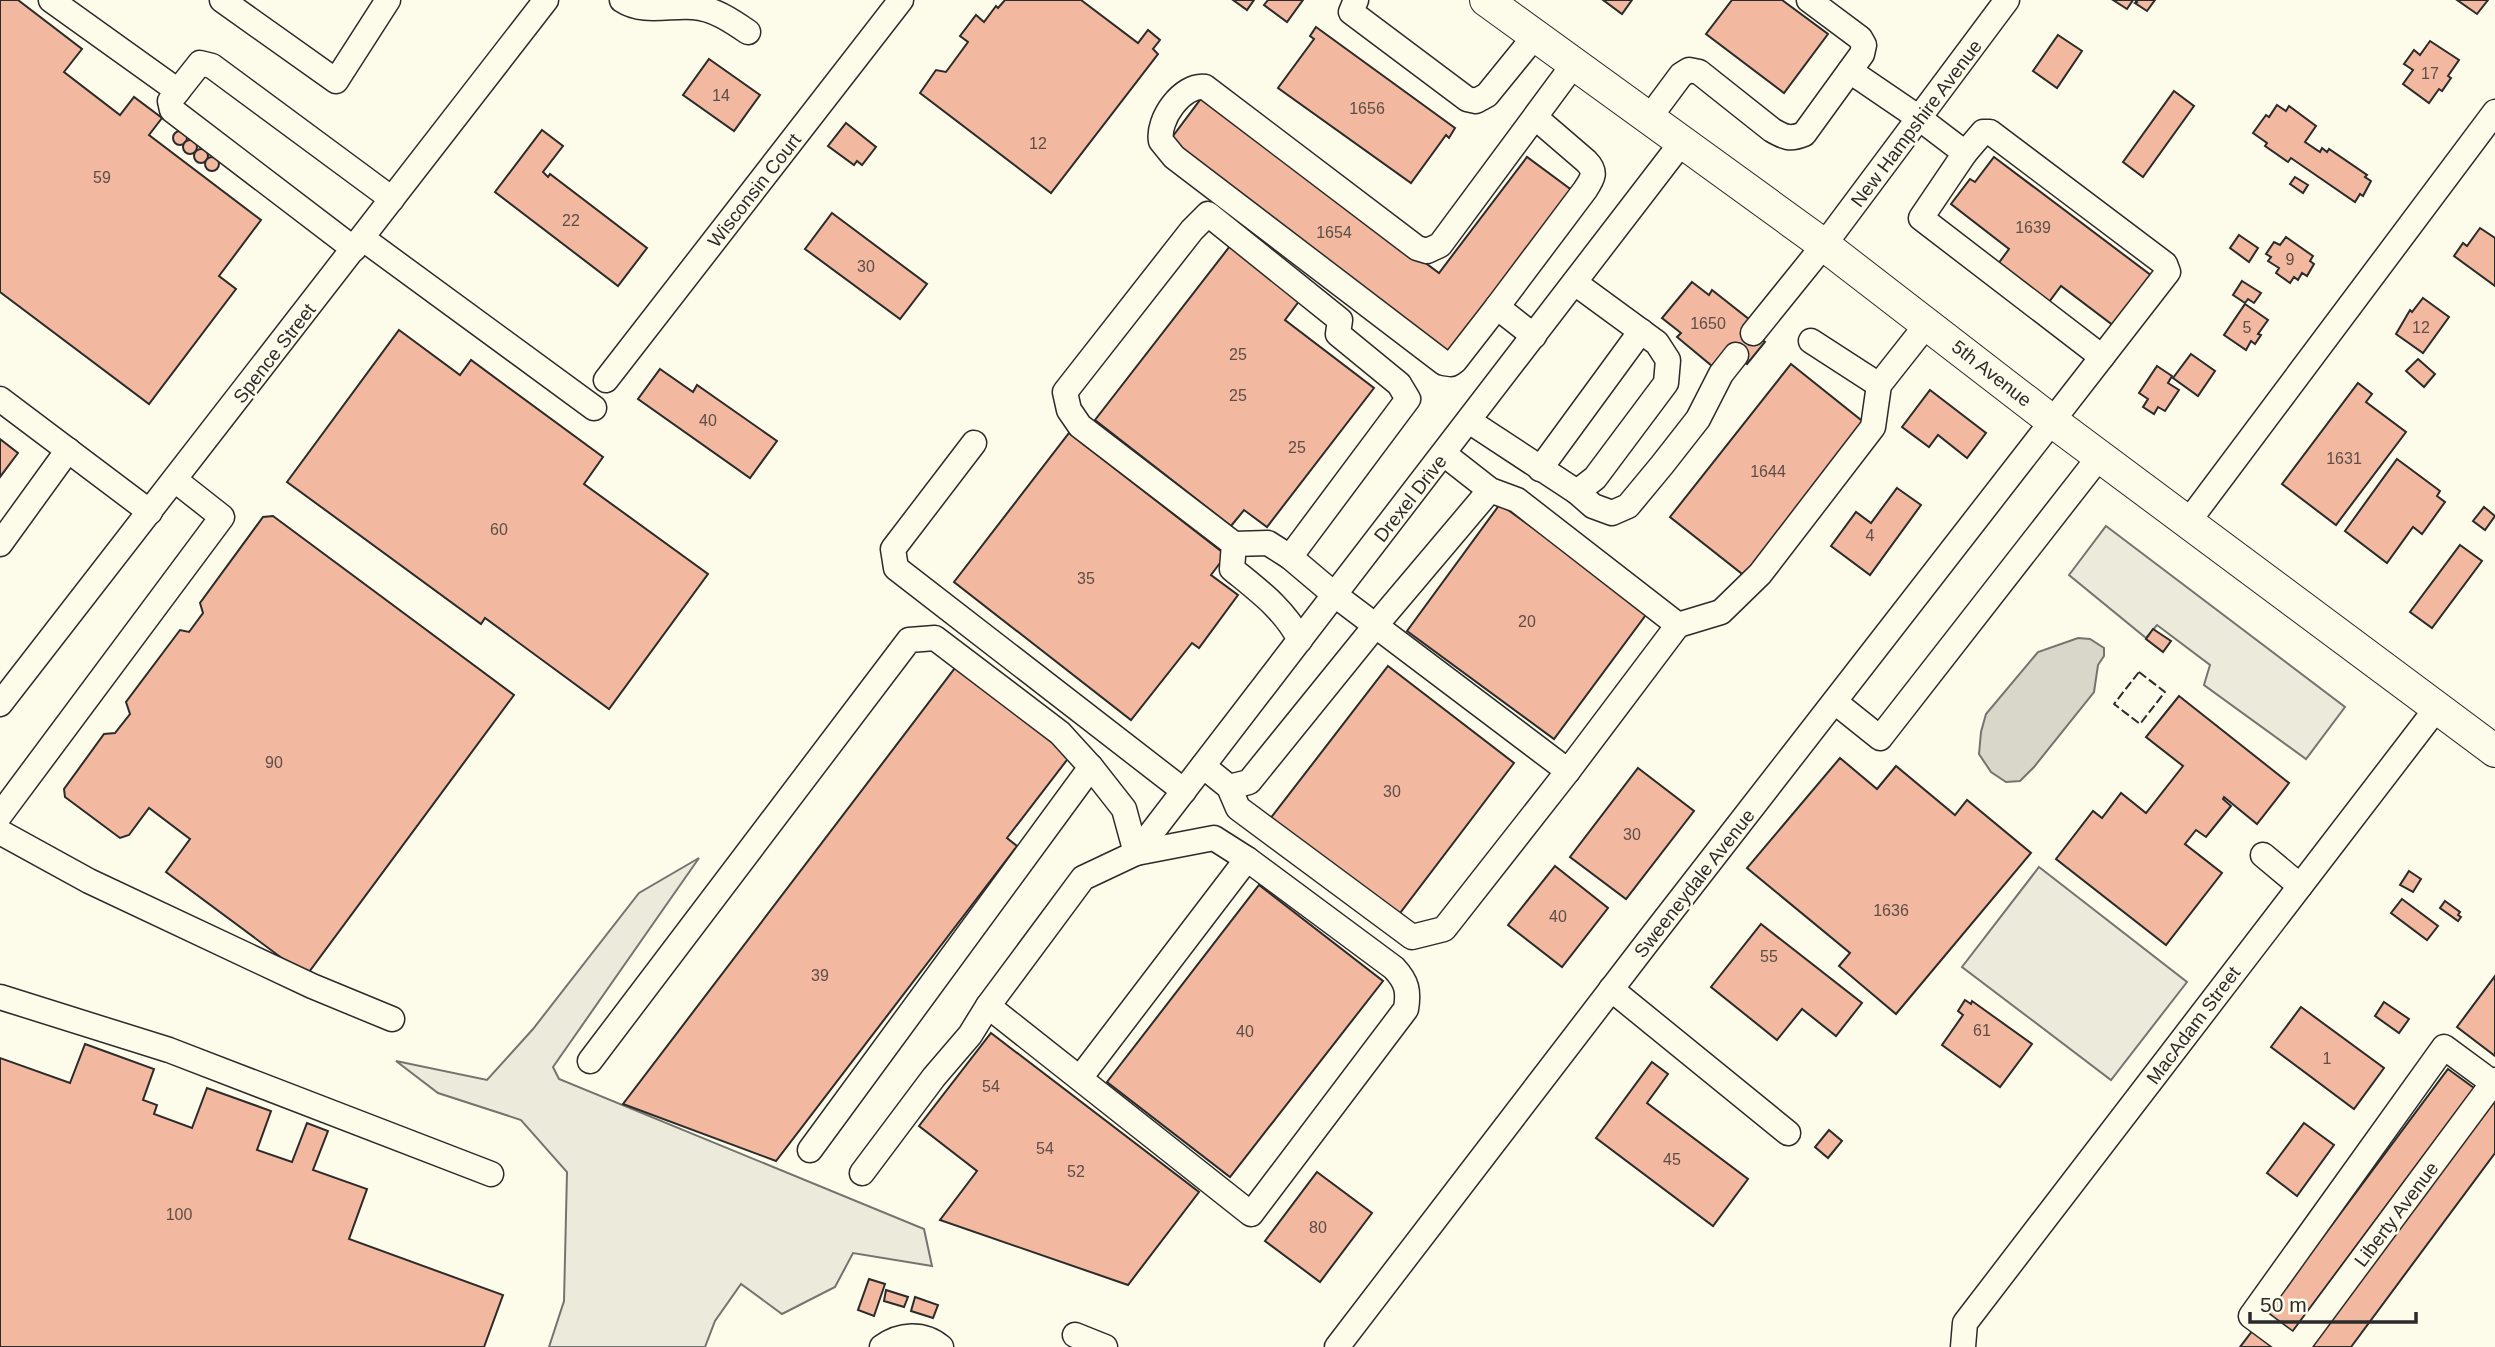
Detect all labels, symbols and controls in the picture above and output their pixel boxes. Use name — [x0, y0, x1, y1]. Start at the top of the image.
street label: New Hampshire Avenue — [1847, 36, 1986, 211]
house number: 17 — [2421, 65, 2439, 82]
house number: 14 — [712, 87, 730, 104]
house number: 1656 — [1349, 100, 1385, 117]
street label: Wisconsin Court — [704, 129, 806, 251]
house number: 12 — [1029, 135, 1047, 152]
house number: 59 — [93, 169, 111, 186]
house number: 22 — [562, 212, 580, 229]
house number: 1639 — [2015, 219, 2051, 236]
house number: 1654 — [1316, 224, 1352, 241]
house number: 9 — [2286, 251, 2295, 268]
house number: 30 — [857, 258, 875, 275]
street label: Spence Street — [229, 299, 320, 407]
house number: 1650 — [1690, 315, 1726, 332]
house number: 5 — [2243, 319, 2252, 336]
house number: 12 — [2412, 319, 2430, 336]
street label: 5th Avenue — [1948, 336, 2035, 411]
house number: 25 — [1229, 346, 1247, 363]
house number: 25 — [1229, 387, 1247, 404]
house number: 40 — [699, 412, 717, 429]
house number: 25 — [1288, 439, 1306, 456]
house number: 1631 — [2326, 450, 2362, 467]
street label: Drexel Drive — [1370, 451, 1451, 546]
house number: 1644 — [1750, 463, 1786, 480]
house number: 60 — [490, 521, 508, 538]
house number: 4 — [1866, 527, 1875, 544]
house number: 35 — [1077, 570, 1095, 587]
house number: 20 — [1518, 613, 1536, 630]
house number: 90 — [265, 754, 283, 771]
house number: 30 — [1383, 783, 1401, 800]
street label: Sweeneydale Avenue — [1630, 805, 1759, 962]
house number: 30 — [1623, 826, 1641, 843]
house number: 1636 — [1873, 902, 1909, 919]
house number: 40 — [1549, 908, 1567, 925]
house number: 55 — [1760, 948, 1778, 965]
street label: MacAdam Street — [2142, 962, 2245, 1088]
house number: 39 — [811, 967, 829, 984]
house number: 61 — [1973, 1022, 1991, 1039]
house number: 40 — [1236, 1023, 1254, 1040]
house number: 1 — [2323, 1050, 2332, 1067]
house number: 54 — [982, 1078, 1000, 1095]
house number: 54 — [1036, 1140, 1054, 1157]
house number: 45 — [1663, 1151, 1681, 1168]
street label: Liberty Avenue — [2350, 1158, 2443, 1271]
house number: 52 — [1067, 1163, 1085, 1180]
house number: 100 — [166, 1206, 192, 1223]
house number: 80 — [1309, 1219, 1327, 1236]
scale bar — [2250, 1280, 2416, 1324]
text: 50 m — [2260, 1293, 2307, 1316]

